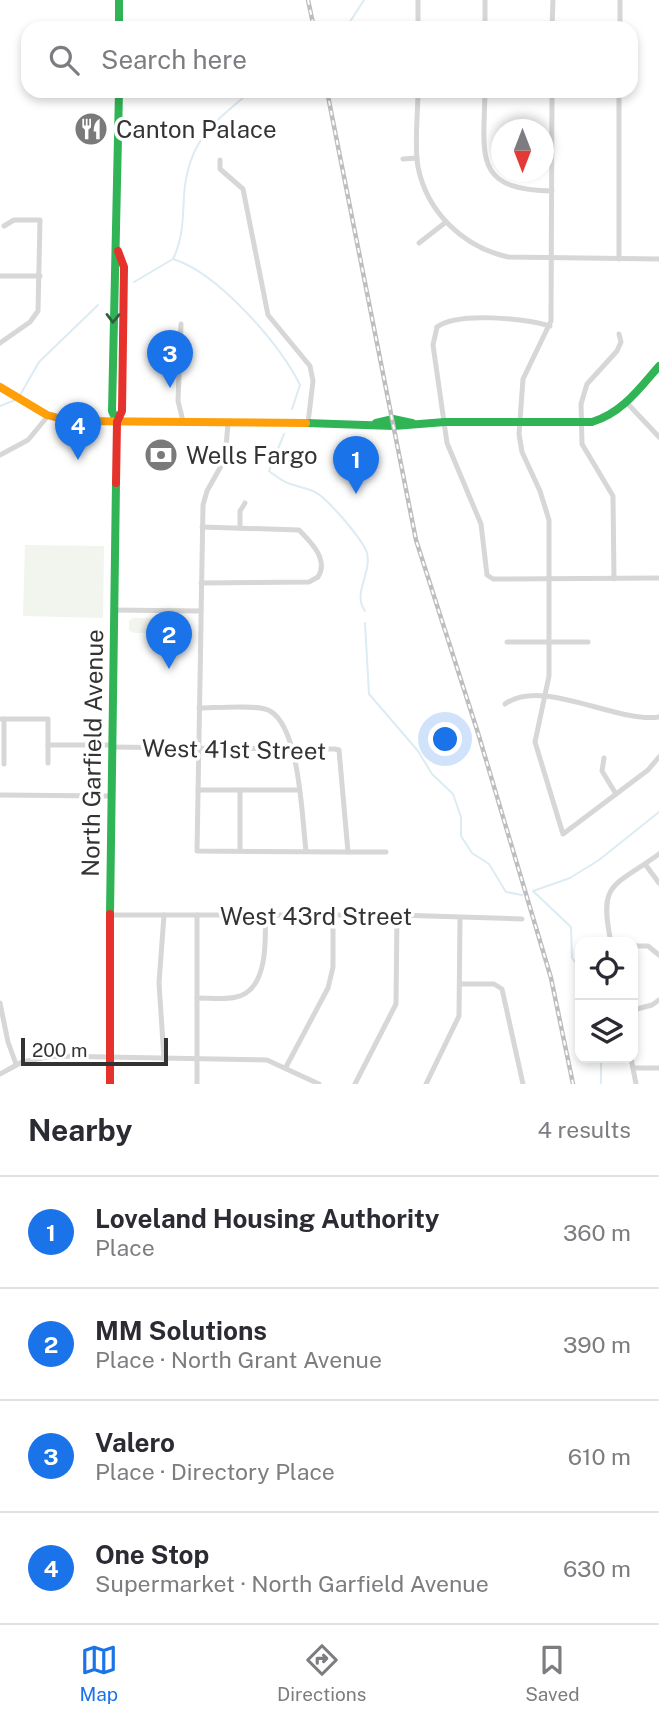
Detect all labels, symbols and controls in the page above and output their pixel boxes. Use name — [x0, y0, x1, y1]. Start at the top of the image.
search box — [21, 21, 638, 98]
icon: search — [45, 41, 83, 79]
text: Search here — [101, 44, 247, 75]
restaurant icon: Canton Palace — [72, 110, 110, 148]
place label: Canton Palace — [116, 115, 277, 143]
north arrow — [491, 119, 554, 182]
one-way arrow — [106, 313, 121, 324]
pin: 3 — [147, 330, 193, 388]
pin: 4 — [55, 402, 101, 460]
bank icon: Wells Fargo — [142, 436, 180, 474]
pin: 1 — [333, 436, 379, 494]
place label: Wells Fargo — [186, 441, 318, 469]
pin: 2 — [146, 611, 192, 669]
street label: North Garfield Avenue — [76, 629, 108, 877]
your location — [428, 722, 462, 756]
street label: West 41st Street — [142, 733, 326, 765]
street label: West 43rd Street — [220, 902, 412, 930]
map controls — [575, 937, 638, 1063]
button: locate — [575, 937, 638, 1000]
button: layers — [575, 1000, 638, 1063]
scale bar — [21, 1035, 168, 1067]
text: 200 m — [32, 1039, 88, 1061]
text: Nearby — [28, 1112, 132, 1148]
text: 4 results — [537, 1116, 631, 1143]
text: Loveland Housing Authority — [95, 1203, 439, 1234]
text: 1 — [46, 1219, 56, 1246]
text: 360 m — [563, 1219, 631, 1246]
text: Place — [95, 1234, 155, 1261]
text: MM Solutions — [95, 1315, 267, 1346]
text: 2 — [44, 1331, 58, 1358]
text: 390 m — [563, 1331, 631, 1358]
text: Place · North Grant Avenue — [95, 1346, 382, 1373]
text: Valero — [95, 1427, 175, 1458]
text: 3 — [43, 1443, 59, 1470]
text: 610 m — [568, 1443, 631, 1470]
text: Place · Directory Place — [95, 1458, 335, 1485]
text: One Stop — [95, 1539, 209, 1570]
text: 4 — [43, 1555, 59, 1582]
text: 630 m — [563, 1555, 631, 1582]
text: Supermarket · North Garfield Avenue — [95, 1570, 489, 1597]
tab: Map — [79, 1641, 118, 1705]
tab: Directions — [277, 1641, 366, 1705]
tab: Saved — [525, 1641, 580, 1705]

